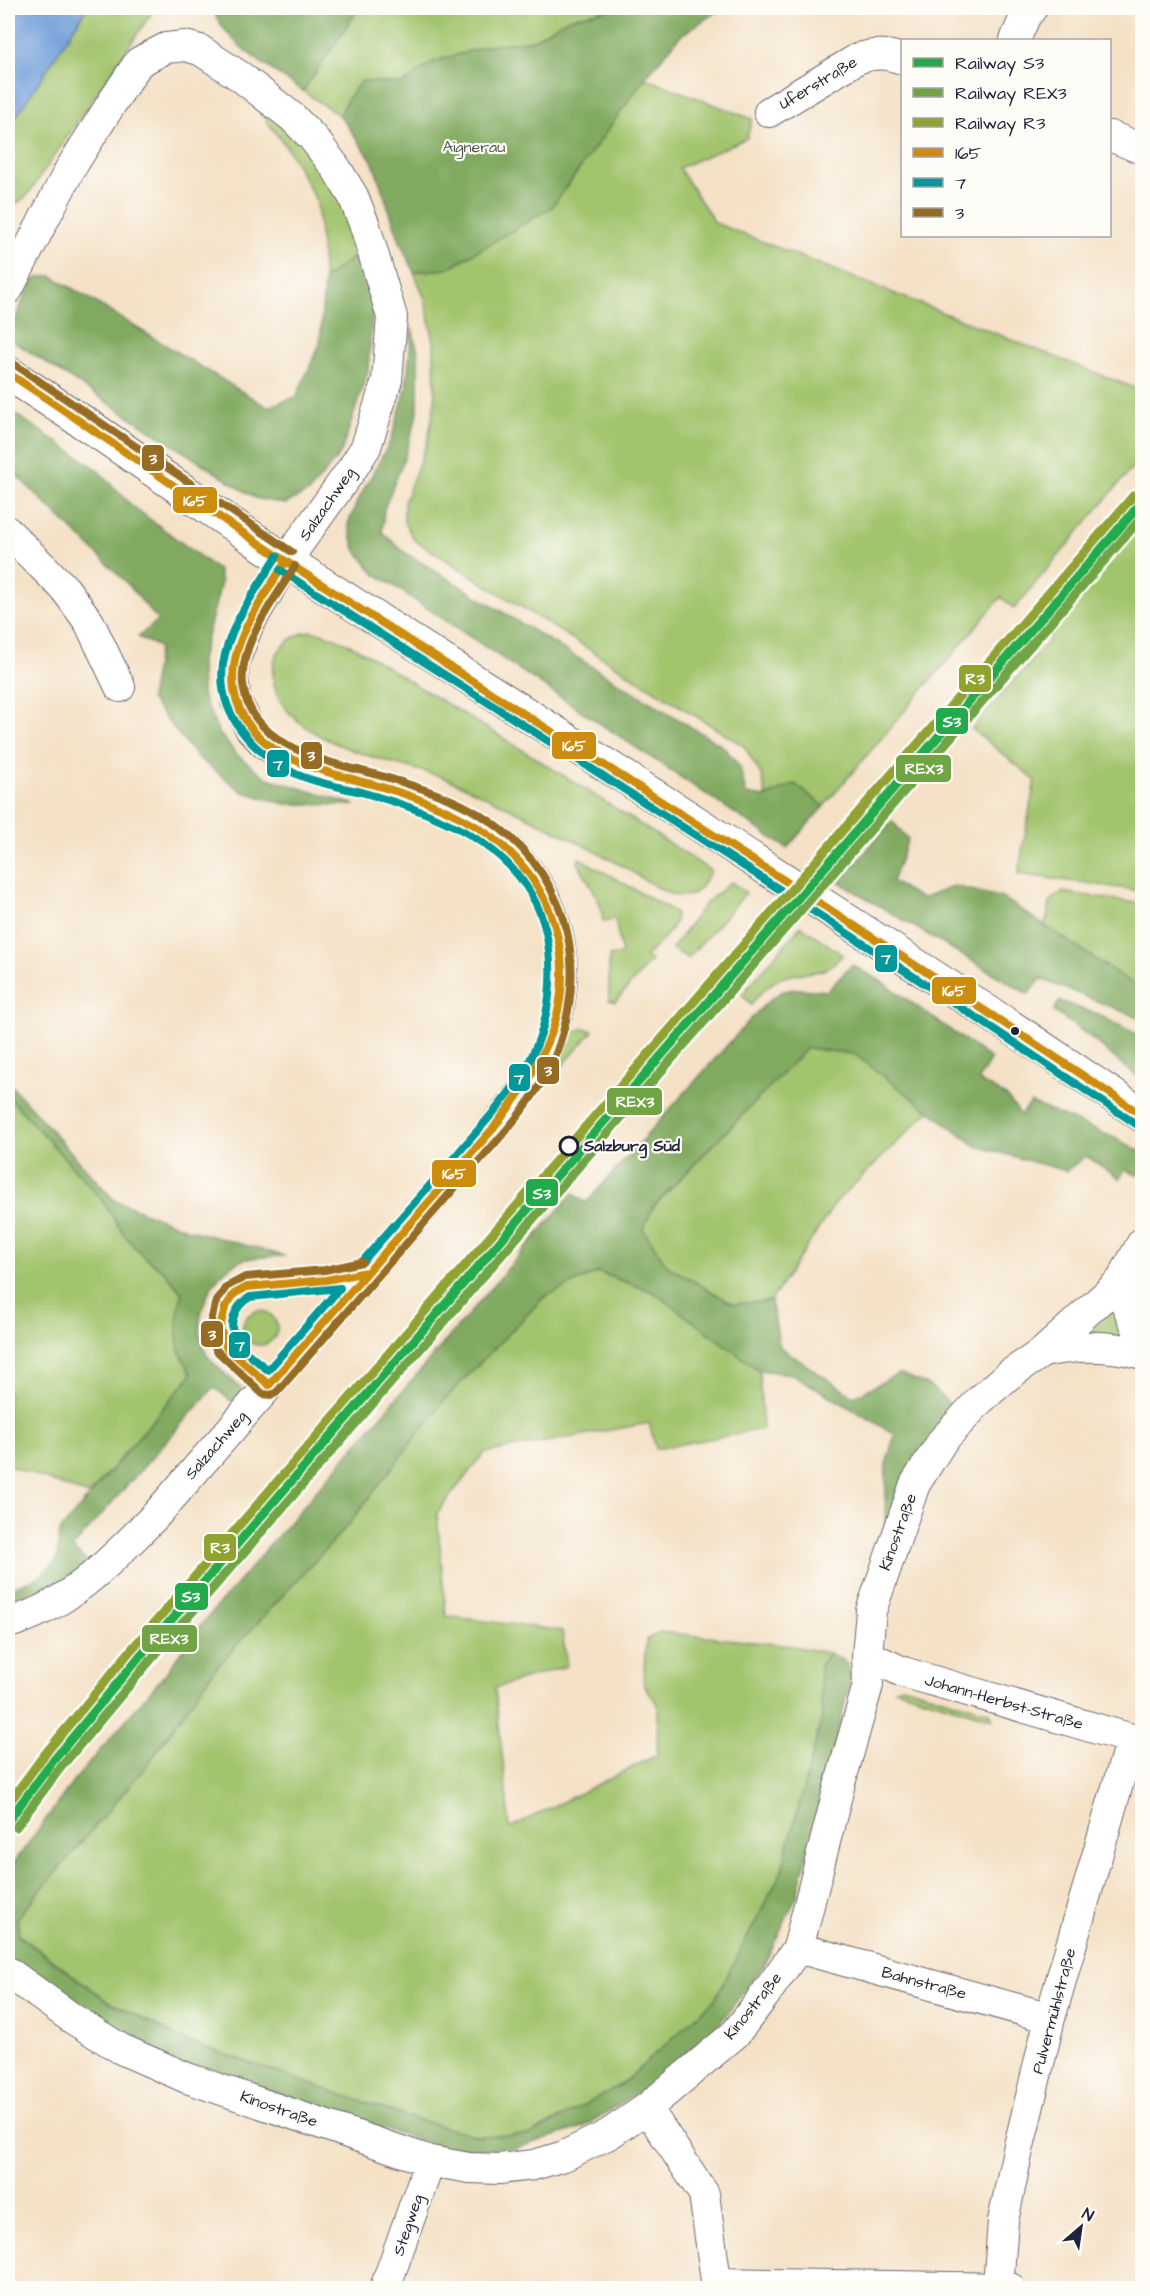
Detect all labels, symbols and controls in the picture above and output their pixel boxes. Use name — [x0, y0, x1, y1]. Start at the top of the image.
legend — [901, 39, 1111, 237]
street label: Uferstraße — [775, 51, 861, 115]
text: Railway S3 — [955, 51, 1044, 77]
text: Railway REX3 — [955, 81, 1067, 107]
text: Railway R3 — [955, 111, 1045, 137]
park label: Aignerau — [443, 136, 505, 159]
text: 165 — [955, 141, 982, 166]
text: 7 — [955, 171, 966, 196]
text: 3 — [955, 201, 964, 226]
line badge: 3 — [141, 444, 165, 472]
text: 3 — [148, 448, 158, 470]
street label: Salzachweg — [294, 463, 361, 546]
line badge: 165 — [172, 486, 218, 514]
text: 165 — [183, 490, 207, 512]
line badge: R3 — [958, 664, 992, 693]
text: R3 — [965, 668, 986, 690]
line badge: S3 — [935, 707, 969, 735]
text: S3 — [942, 711, 962, 733]
line badge: 165 — [551, 731, 597, 760]
text: 165 — [562, 735, 586, 757]
line badge: 3 — [300, 741, 323, 770]
text: 3 — [306, 745, 316, 767]
line badge: 7 — [266, 749, 290, 778]
text: 7 — [272, 754, 283, 776]
line badge: REX3 — [895, 754, 952, 783]
text: REX3 — [905, 758, 944, 780]
line badge: 7 — [874, 944, 898, 973]
text: 7 — [880, 948, 891, 970]
line badge: 165 — [931, 976, 977, 1005]
text: 165 — [942, 980, 966, 1002]
unlabelled marker — [1009, 1025, 1021, 1037]
line badge: 3 — [536, 1056, 560, 1085]
text: 3 — [543, 1060, 553, 1082]
line badge: 7 — [508, 1063, 531, 1092]
text: 7 — [513, 1068, 524, 1090]
line badge: REX3 — [606, 1087, 663, 1116]
text: REX3 — [616, 1091, 655, 1113]
place label: Salzburg Süd — [583, 1135, 681, 1159]
marker: Salzburg Süd — [559, 1136, 579, 1156]
line badge: 165 — [431, 1159, 477, 1188]
text: 165 — [442, 1163, 466, 1185]
line badge: S3 — [525, 1178, 559, 1207]
text: S3 — [532, 1183, 552, 1205]
line badge: 3 — [200, 1320, 224, 1348]
text: 3 — [207, 1324, 217, 1346]
line badge: 7 — [228, 1331, 251, 1359]
text: 7 — [234, 1335, 245, 1357]
street label: Salzachweg — [180, 1406, 253, 1485]
street label: Kinostraße — [874, 1490, 922, 1574]
line badge: R3 — [203, 1533, 237, 1562]
text: R3 — [210, 1537, 231, 1559]
line badge: S3 — [174, 1582, 209, 1611]
text: S3 — [181, 1586, 201, 1608]
line badge: REX3 — [141, 1624, 198, 1653]
text: REX3 — [150, 1628, 189, 1650]
street label: Johann-Herbst-Straße — [922, 1669, 1086, 1735]
street label: Pulvermühlstraße — [1027, 1945, 1081, 2076]
street label: Bahnstraße — [879, 1961, 969, 2005]
street label: Kinostraße — [719, 1967, 787, 2044]
street label: Kinostraße — [237, 2085, 321, 2133]
street label: Stegweg — [387, 2191, 430, 2259]
north arrow — [1051, 2197, 1111, 2257]
text: N — [1078, 2203, 1098, 2227]

